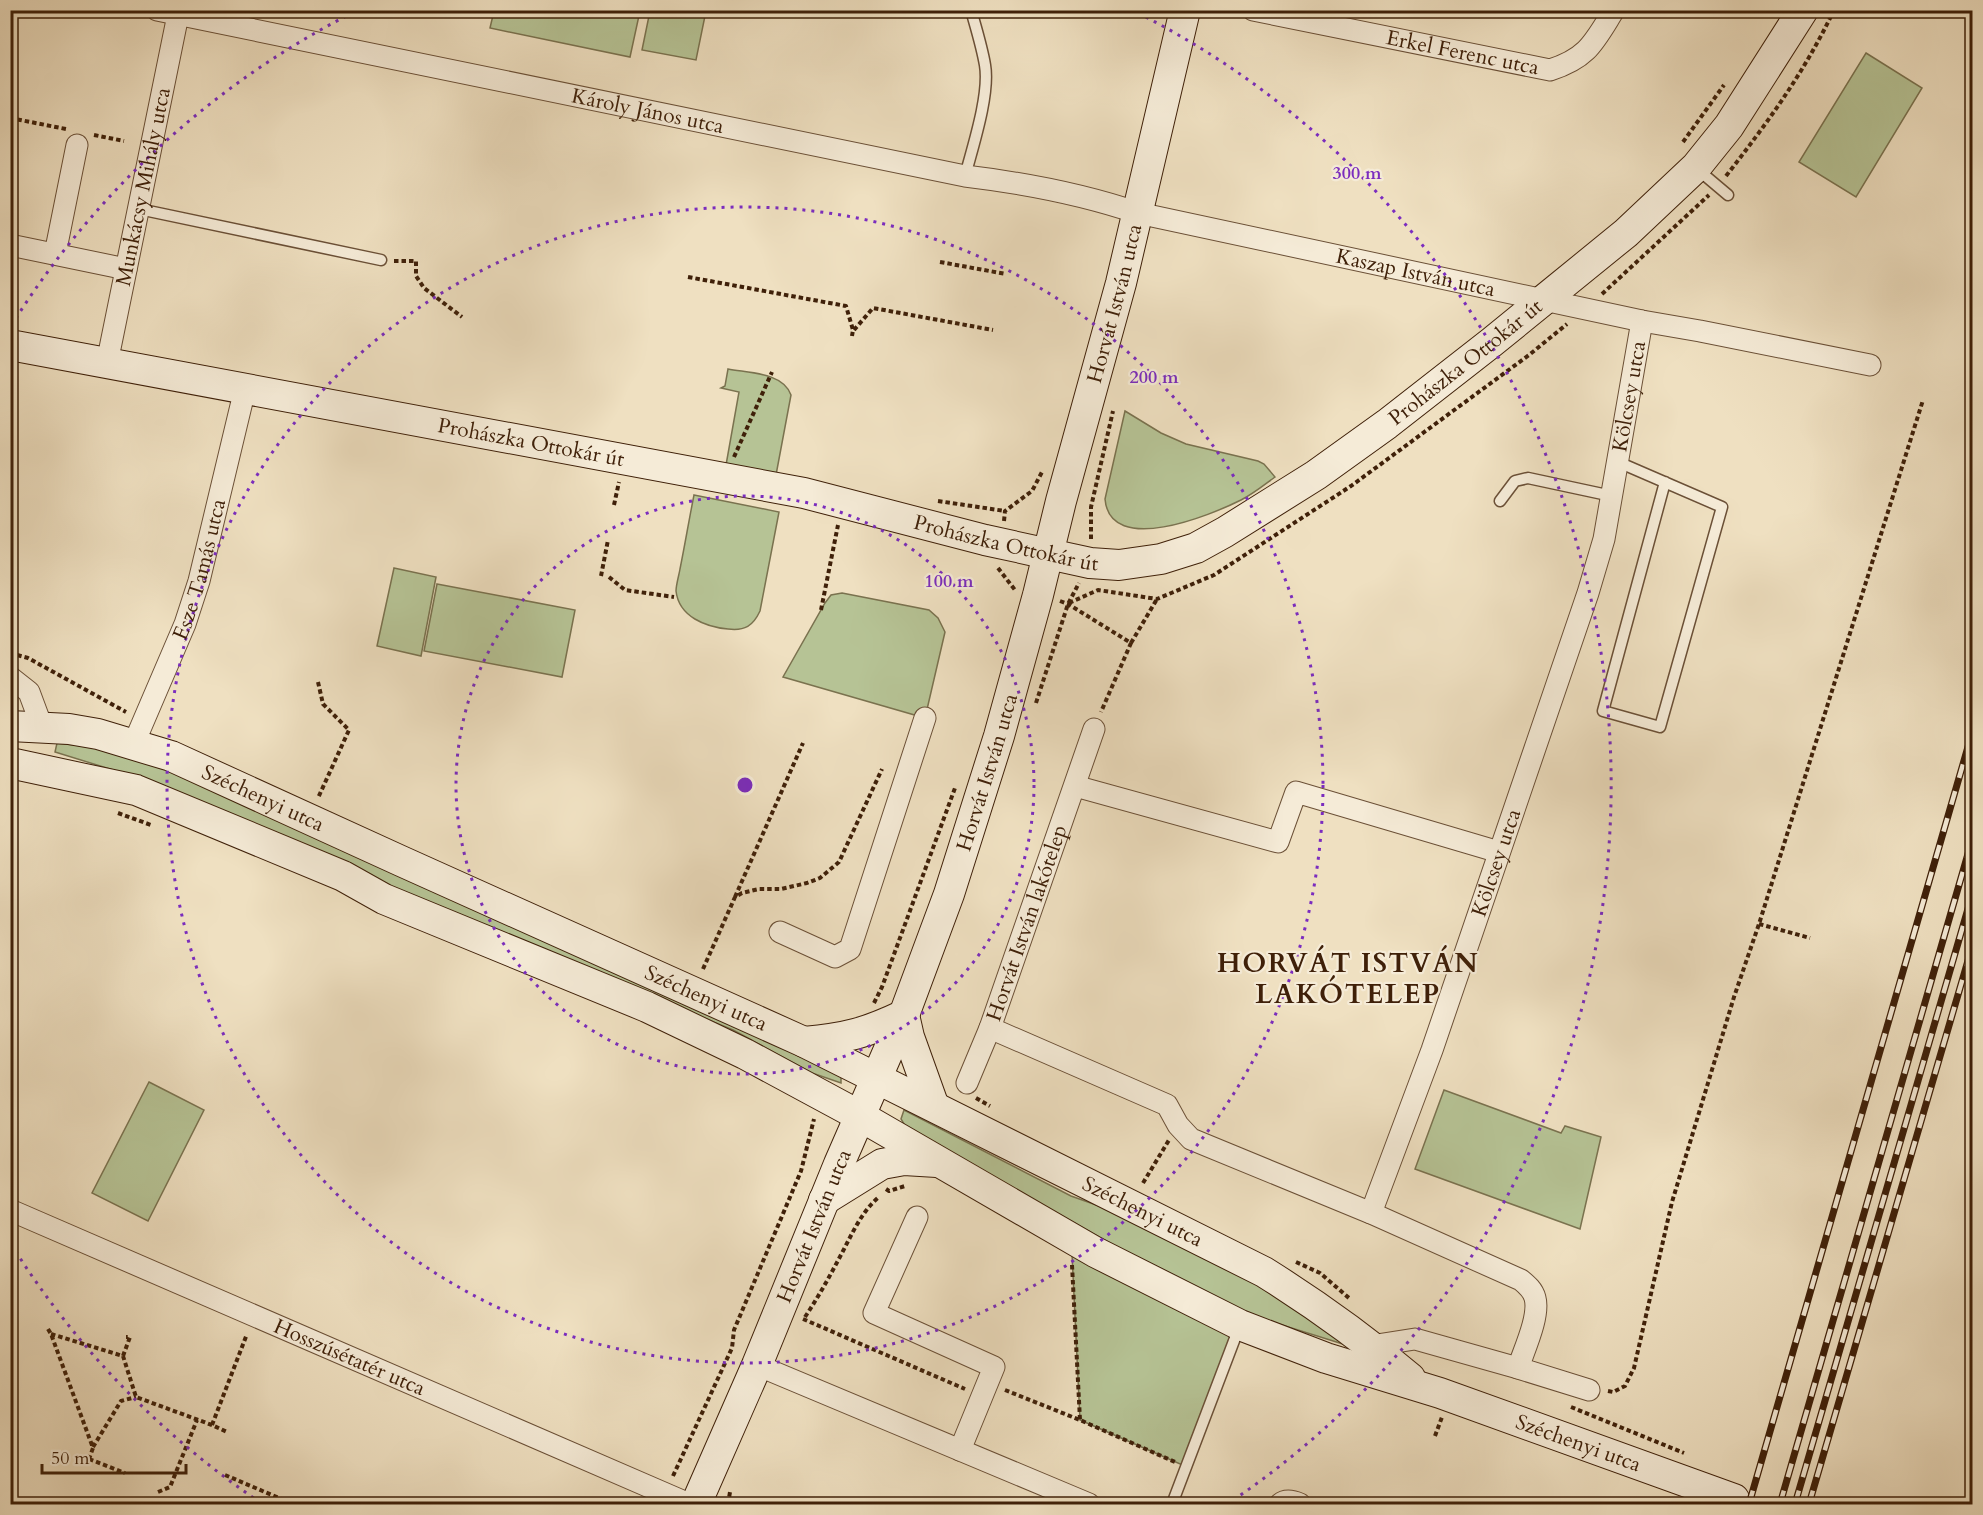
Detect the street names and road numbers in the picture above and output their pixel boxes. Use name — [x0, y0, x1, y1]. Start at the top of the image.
street label: Erkel Ferenc utca — [1384, 23, 1542, 82]
street label: Károly János utca — [569, 81, 726, 141]
street label: Munkácsy Mihály utca — [109, 85, 177, 289]
street label: Horvát István utca — [1080, 221, 1149, 386]
street label: Kaszap István utca — [1333, 241, 1498, 304]
street label: Prohászka Ottokár út — [1382, 292, 1549, 432]
street label: Kölcsey utca — [1605, 339, 1653, 454]
street label: Prohászka Ottokár út — [435, 411, 627, 474]
street label: Esze Tamás utca — [165, 496, 233, 645]
street label: Prohászka Ottokár út — [911, 508, 1100, 578]
street label: Horvát István utca — [949, 690, 1025, 855]
street label: Széchenyi utca — [197, 758, 329, 839]
street label: Kölcsey utca — [1464, 805, 1528, 920]
street label: Horvát István lakótelep — [979, 821, 1074, 1025]
street label: Széchenyi utca — [640, 958, 772, 1038]
street label: Horvát István utca — [769, 1145, 858, 1307]
street label: Széchenyi utca — [1077, 1169, 1208, 1254]
street label: Hosszúsétatér utca — [269, 1311, 430, 1403]
street label: Széchenyi utca — [1512, 1407, 1645, 1479]

